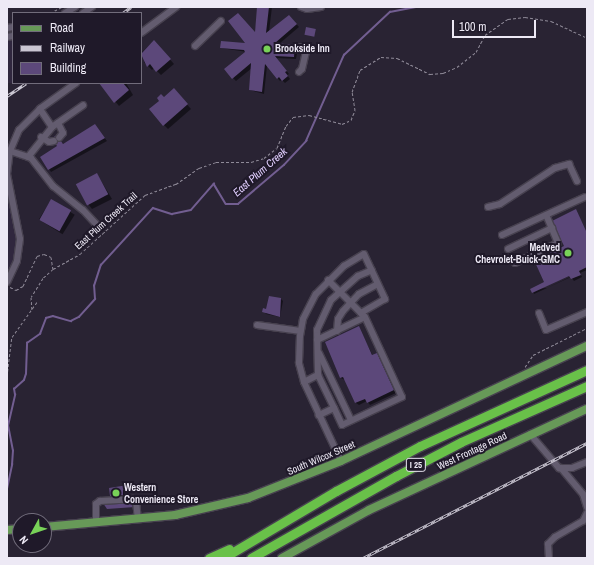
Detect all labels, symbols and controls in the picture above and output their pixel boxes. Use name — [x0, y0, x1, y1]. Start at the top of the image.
legend — [12, 12, 142, 84]
scale bar — [454, 12, 538, 38]
text: 100 m — [459, 19, 486, 35]
text: Road — [50, 20, 74, 36]
text: Railway — [50, 40, 85, 56]
place label: Brookside Inn — [275, 43, 330, 55]
marker: Brookside Inn — [262, 44, 272, 54]
text: Building — [50, 60, 86, 76]
water label: East Plum Creek — [230, 145, 290, 199]
street label: East Plum Creek Trail — [72, 190, 140, 252]
place label: Medved Chevrolet-Buick-GMC — [475, 241, 560, 264]
marker: Medved Chevrolet-Buick-GMC — [563, 248, 573, 258]
street label: West Frontage Road — [435, 430, 509, 472]
street label: South Wilcox Street — [285, 438, 357, 478]
road number: I 25 — [405, 458, 427, 472]
place label: Western Convenience Store — [124, 481, 198, 504]
marker: Western Convenience Store — [111, 488, 121, 498]
north arrow — [12, 513, 52, 553]
text: N — [16, 533, 31, 547]

